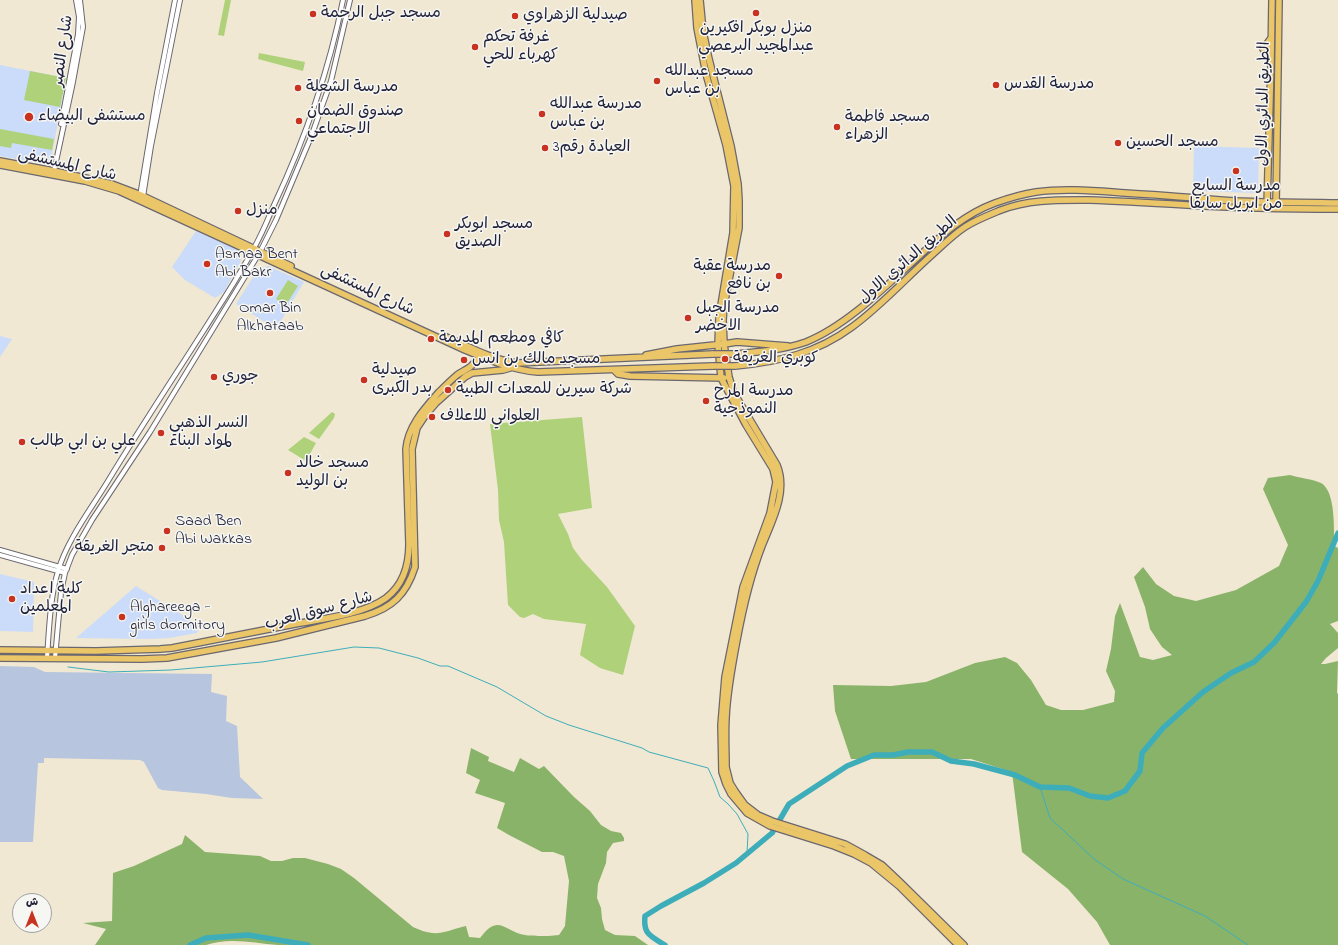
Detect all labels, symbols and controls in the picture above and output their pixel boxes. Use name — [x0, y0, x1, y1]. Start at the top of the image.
place label: مسجد جبل الرحمة — [321, 4, 441, 24]
place label: صيدلية الزهراوي — [523, 6, 628, 26]
marker: منزل بوبكر افكيرين عبدالمجيد البرعصي — [751, 8, 761, 18]
marker: مسجد جبل الرحمة — [308, 9, 318, 19]
marker: صيدلية الزهراوي — [510, 11, 520, 21]
street label: شارع النصر — [49, 14, 79, 88]
place label: منزل بوبكر افكيرين عبدالمجيد البرعصي — [698, 19, 814, 57]
place label: غرفة تحكم كهرباء للحي — [483, 28, 558, 66]
street label: الطريق الدائري الاول — [1254, 41, 1276, 167]
marker: غرفة تحكم كهرباء للحي — [470, 42, 480, 52]
place label: مسجد عبدالله بن عباس — [665, 62, 754, 100]
place label: مدرسة القدس — [1004, 75, 1094, 95]
marker: مسجد عبدالله بن عباس — [652, 76, 662, 86]
place label: مدرسة الشعلة — [306, 78, 398, 98]
marker: مدرسة القدس — [991, 80, 1001, 90]
marker: مدرسة الشعلة — [293, 83, 303, 93]
place label: مدرسة عبدالله بن عباس — [550, 95, 642, 133]
place label: صندوق الضمان الاجتماعي — [307, 102, 404, 140]
place label: مستشفى البيضاء — [38, 107, 146, 127]
place label: مسجد فاطمة الزهراء — [845, 108, 930, 146]
marker: مدرسة عبدالله بن عباس — [537, 109, 547, 119]
marker: مستشفى البيضاء — [23, 111, 35, 123]
marker: صندوق الضمان الاجتماعي — [294, 116, 304, 126]
marker: مسجد فاطمة الزهراء — [832, 122, 842, 132]
place label: مسجد الحسين — [1126, 133, 1219, 153]
place label: 3العيادة رقم — [553, 138, 630, 158]
marker: مسجد الحسين — [1113, 138, 1123, 148]
marker: 3العيادة رقم — [540, 143, 550, 153]
street label: شارع المستشفى — [16, 145, 118, 187]
marker: مدرسة السابع من ابريل سابقا — [1231, 166, 1241, 176]
place label: مدرسة السابع من ابريل سابقا — [1190, 177, 1282, 215]
place label: منزل — [246, 201, 278, 221]
marker: منزل — [233, 206, 243, 216]
street label: الطريق الدائري الاول — [856, 213, 962, 309]
place label: مسجد ابوبكر الصديق — [455, 215, 533, 253]
marker: مسجد ابوبكر الصديق — [442, 229, 452, 239]
place label: ِAsmaa Bent Abi Bakr — [215, 245, 298, 283]
place label: مدرسة عقبة بن نافع — [694, 257, 771, 295]
marker: ِAsmaa Bent Abi Bakr — [202, 259, 212, 269]
street label: شارع المستشفى — [317, 261, 417, 321]
marker: مدرسة عقبة بن نافع — [774, 271, 784, 281]
marker: Omar Bin Alkhataab — [265, 288, 275, 298]
place label: Omar Bin Alkhataab — [237, 299, 303, 337]
place label: مدرسة الجبل الاخضر — [696, 299, 779, 337]
marker: مدرسة الجبل الاخضر — [683, 313, 693, 323]
place label: كافي ومطعم المديمة — [439, 329, 564, 349]
marker: كافي ومطعم المديمة — [426, 334, 436, 344]
place label: كوبري الغريقة — [733, 349, 818, 369]
place label: مسجد مالك بن انس — [472, 350, 600, 370]
marker: كوبري الغريقة — [720, 354, 730, 364]
marker: مسجد مالك بن انس — [459, 355, 469, 365]
place label: صيدلية بدر الكبرى — [372, 361, 432, 399]
place label: جوري — [222, 367, 258, 387]
marker: جوري — [209, 372, 219, 382]
marker: صيدلية بدر الكبرى — [359, 375, 369, 385]
place label: شركة سيرين للمعدات الطبية — [456, 380, 632, 400]
place label: مدرسة المرح النموذجية — [714, 382, 793, 420]
marker: شركة سيرين للمعدات الطبية — [443, 385, 453, 395]
marker: مدرسة المرح النموذجية — [701, 396, 711, 406]
place label: العلواني للاعلاف — [440, 407, 540, 427]
marker: العلواني للاعلاف — [427, 412, 437, 422]
place label: النسر الذهبي لمواد البناء — [169, 414, 248, 452]
marker: النسر الذهبي لمواد البناء — [156, 428, 166, 438]
place label: علي بن ابي طالب — [30, 432, 136, 452]
marker: علي بن ابي طالب — [17, 437, 27, 447]
place label: مسجد خالد بن الوليد — [296, 454, 369, 492]
marker: مسجد خالد بن الوليد — [283, 468, 293, 478]
place label: Saad Ben Abi Wakkas — [175, 512, 252, 550]
marker: Saad Ben Abi Wakkas — [162, 526, 172, 536]
place label: متجر الغريقة — [75, 538, 154, 558]
marker: متجر الغريقة — [157, 543, 167, 553]
place label: كلية اعداد المعلمين — [20, 580, 83, 618]
street label: شارع سوق العرب — [263, 588, 375, 636]
marker: كلية اعداد المعلمين — [7, 594, 17, 604]
place label: Alghareega - girls dormitory — [130, 598, 225, 636]
marker: Alghareega - girls dormitory — [117, 612, 127, 622]
north arrow — [12, 893, 52, 933]
text: ش — [26, 894, 38, 910]

